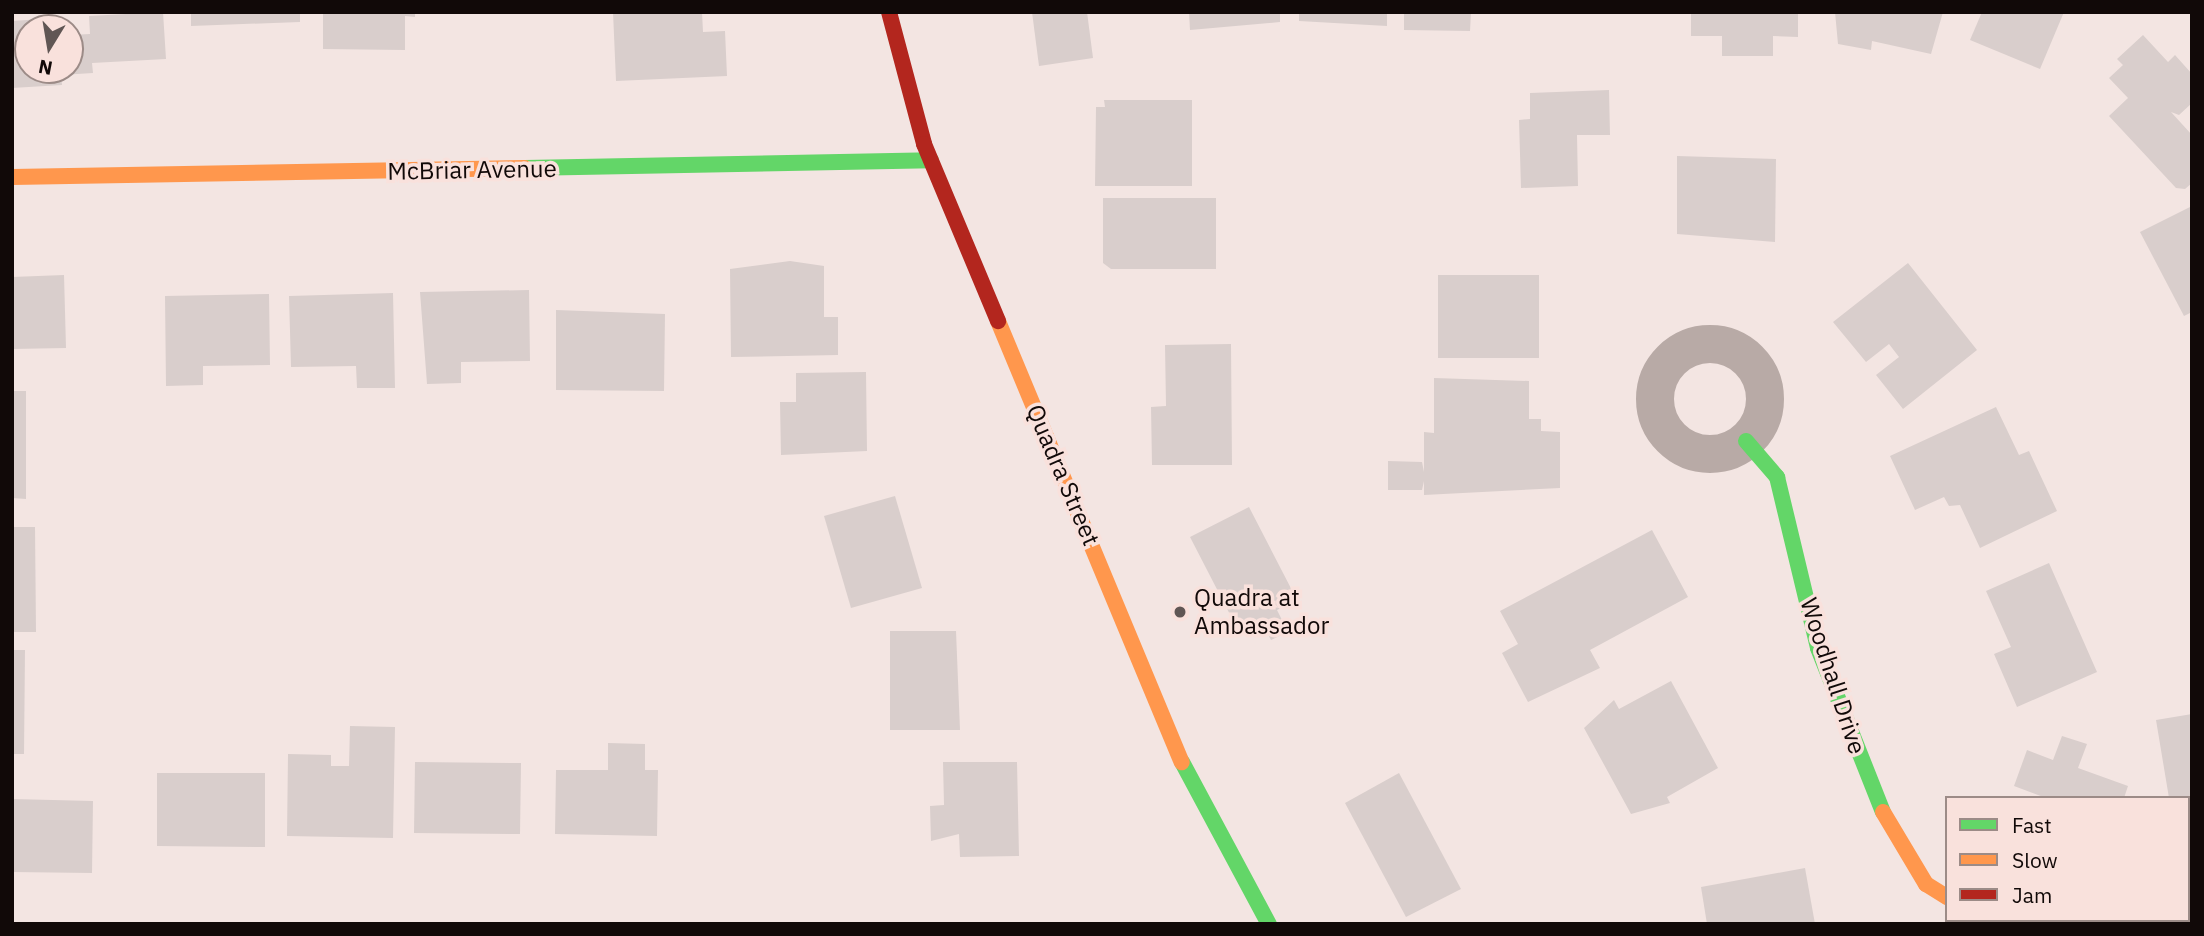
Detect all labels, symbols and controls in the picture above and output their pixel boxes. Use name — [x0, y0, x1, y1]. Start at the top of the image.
north arrow — [14, 14, 84, 84]
text: N — [36, 55, 54, 81]
street label: McBriar Avenue — [387, 154, 557, 186]
street label: Quadra Street — [1020, 400, 1106, 550]
place label: Quadra at Ambassador — [1194, 584, 1329, 640]
street label: Woodhall Drive — [1794, 594, 1872, 758]
marker: Quadra at Ambassador — [1172, 604, 1188, 620]
legend — [1945, 796, 2190, 922]
text: Fast — [2012, 811, 2052, 839]
text: Slow — [2012, 846, 2058, 874]
text: Jam — [2012, 881, 2052, 909]

